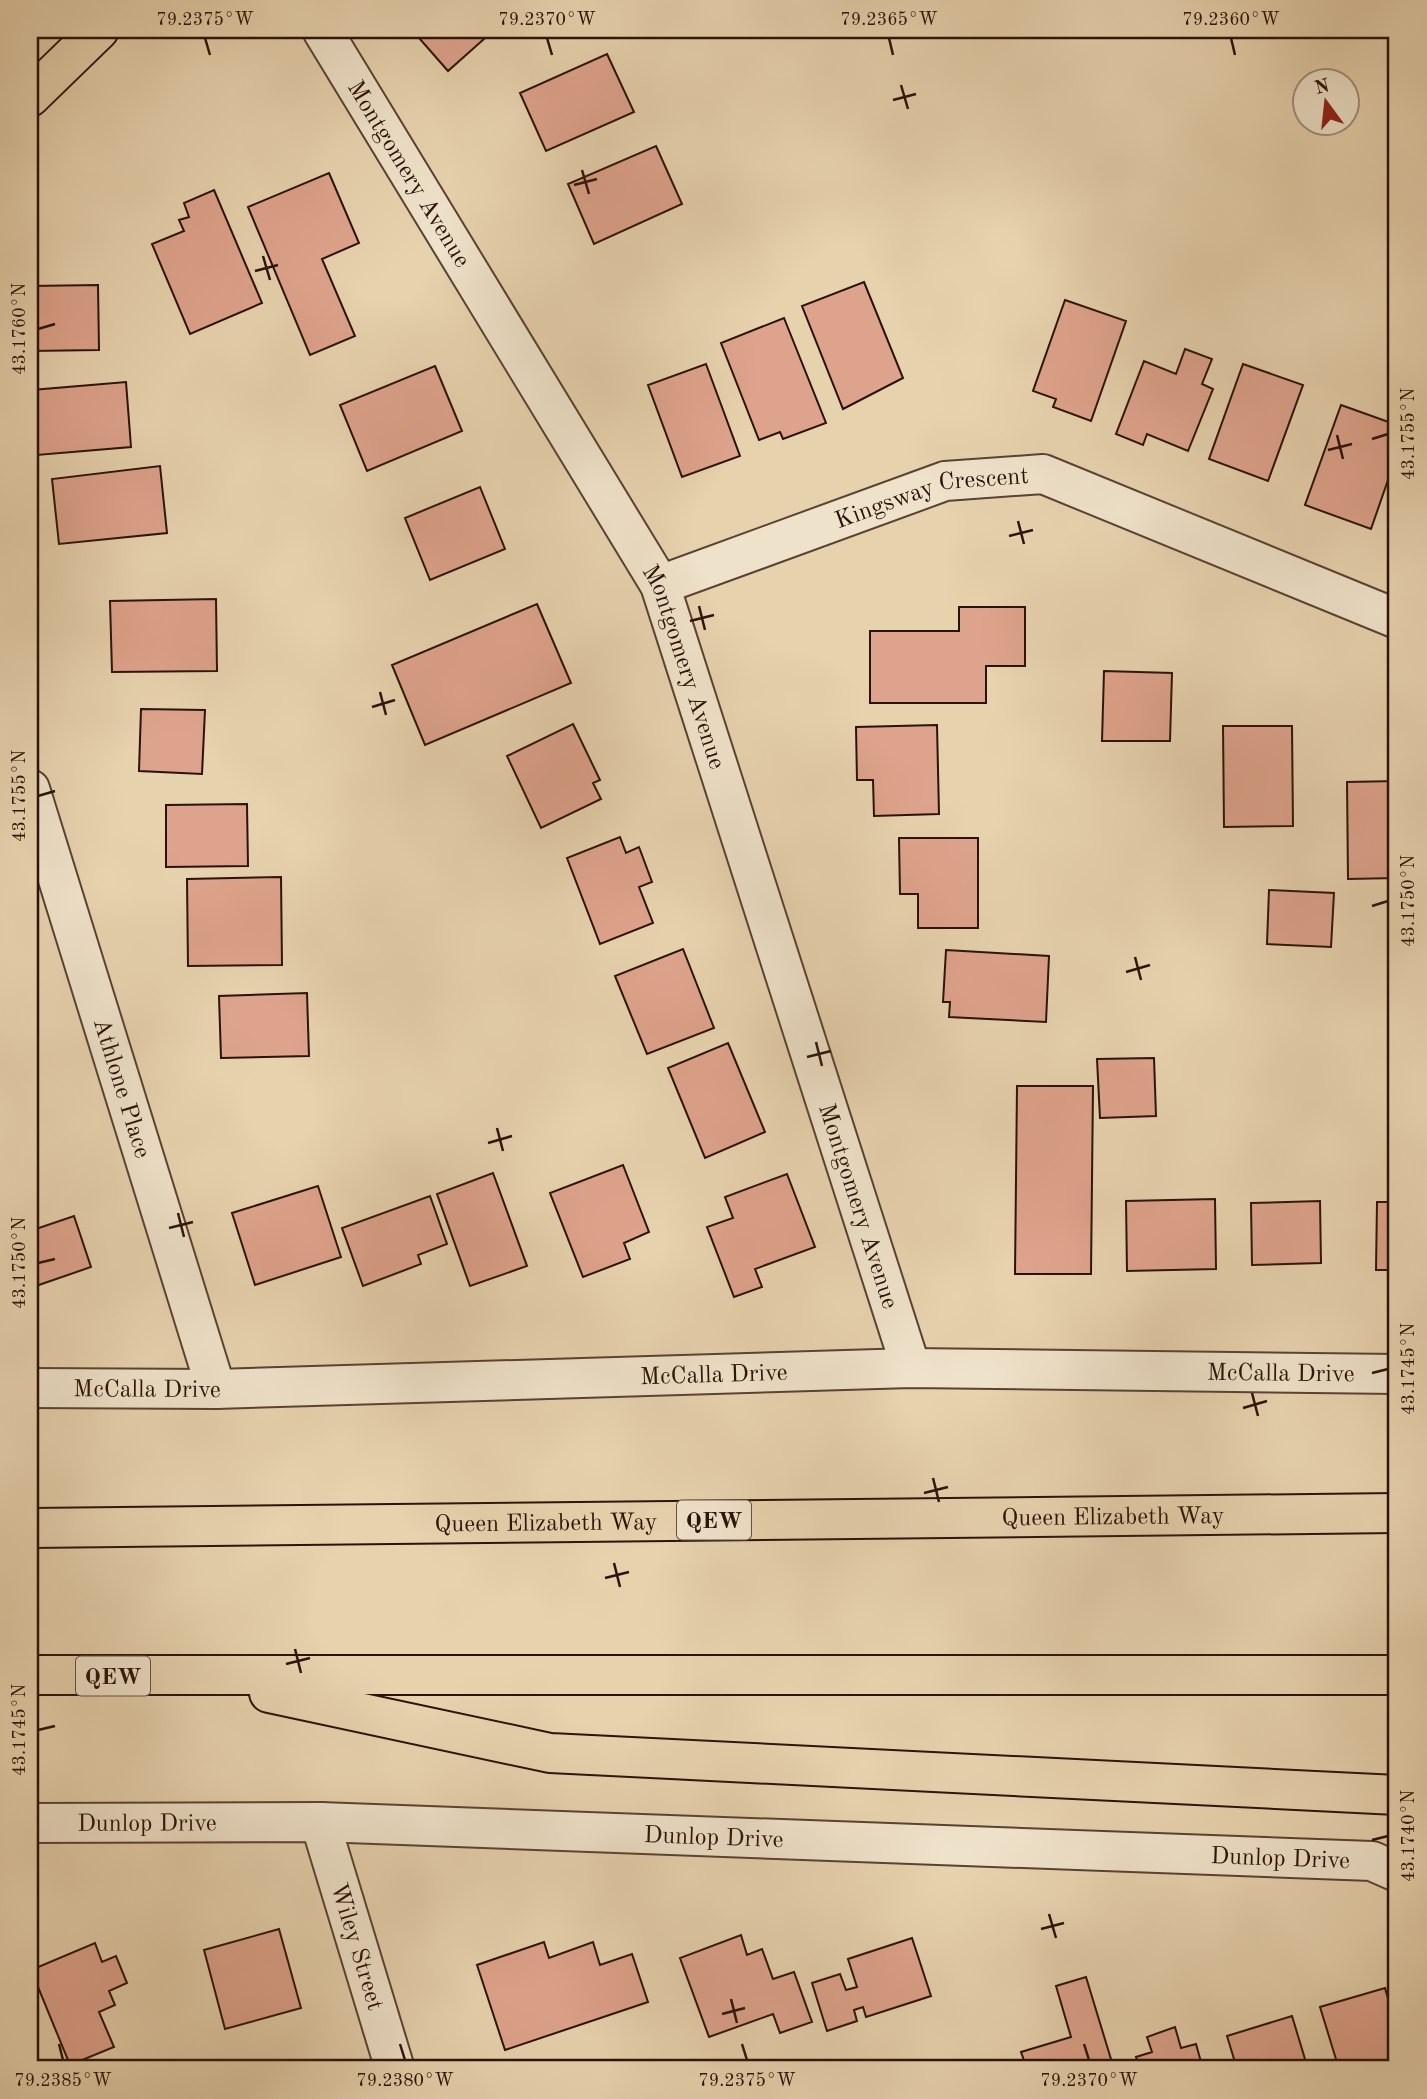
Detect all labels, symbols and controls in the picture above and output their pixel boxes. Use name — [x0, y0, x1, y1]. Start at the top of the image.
text: 79.2375°W — [156, 11, 254, 29]
text: 79.2370°W — [498, 11, 596, 29]
text: 79.2365°W — [840, 11, 938, 29]
text: 79.2360°W — [1182, 11, 1280, 29]
north arrow — [1290, 66, 1360, 136]
street label: Montgomery Avenue — [342, 77, 474, 272]
text: N — [1313, 77, 1332, 99]
text: 43.1760°N — [11, 283, 29, 375]
text: 43.1755°N — [1400, 388, 1418, 480]
street label: Kingsway Crescent — [832, 465, 1029, 534]
street label: Montgomery Avenue — [637, 561, 728, 772]
text: 43.1755°N — [11, 750, 29, 842]
text: 43.1750°N — [1400, 855, 1418, 947]
street label: Athlone Place — [88, 1016, 154, 1161]
street label: Montgomery Avenue — [813, 1101, 901, 1312]
text: 43.1750°N — [11, 1217, 29, 1309]
text: 43.1745°N — [1400, 1323, 1418, 1415]
street label: McCalla Drive — [640, 1362, 788, 1390]
street label: McCalla Drive — [1207, 1362, 1355, 1387]
street label: McCalla Drive — [73, 1378, 221, 1403]
road number: QEW — [677, 1500, 751, 1540]
street label: Queen Elizabeth Way — [1001, 1505, 1225, 1531]
street label: Queen Elizabeth Way — [434, 1511, 658, 1538]
road number: QEW — [76, 1656, 150, 1695]
text: 43.1745°N — [11, 1684, 29, 1776]
text: 43.1740°N — [1400, 1790, 1418, 1882]
street label: Dunlop Drive — [77, 1812, 217, 1837]
street label: Dunlop Drive — [643, 1824, 784, 1853]
street label: Dunlop Drive — [1210, 1845, 1351, 1874]
street label: Wiley Street — [325, 1880, 386, 2013]
text: 79.2385°W — [14, 2072, 112, 2090]
text: 79.2380°W — [356, 2072, 454, 2090]
text: 79.2375°W — [698, 2072, 796, 2090]
text: 79.2370°W — [1040, 2072, 1138, 2090]

